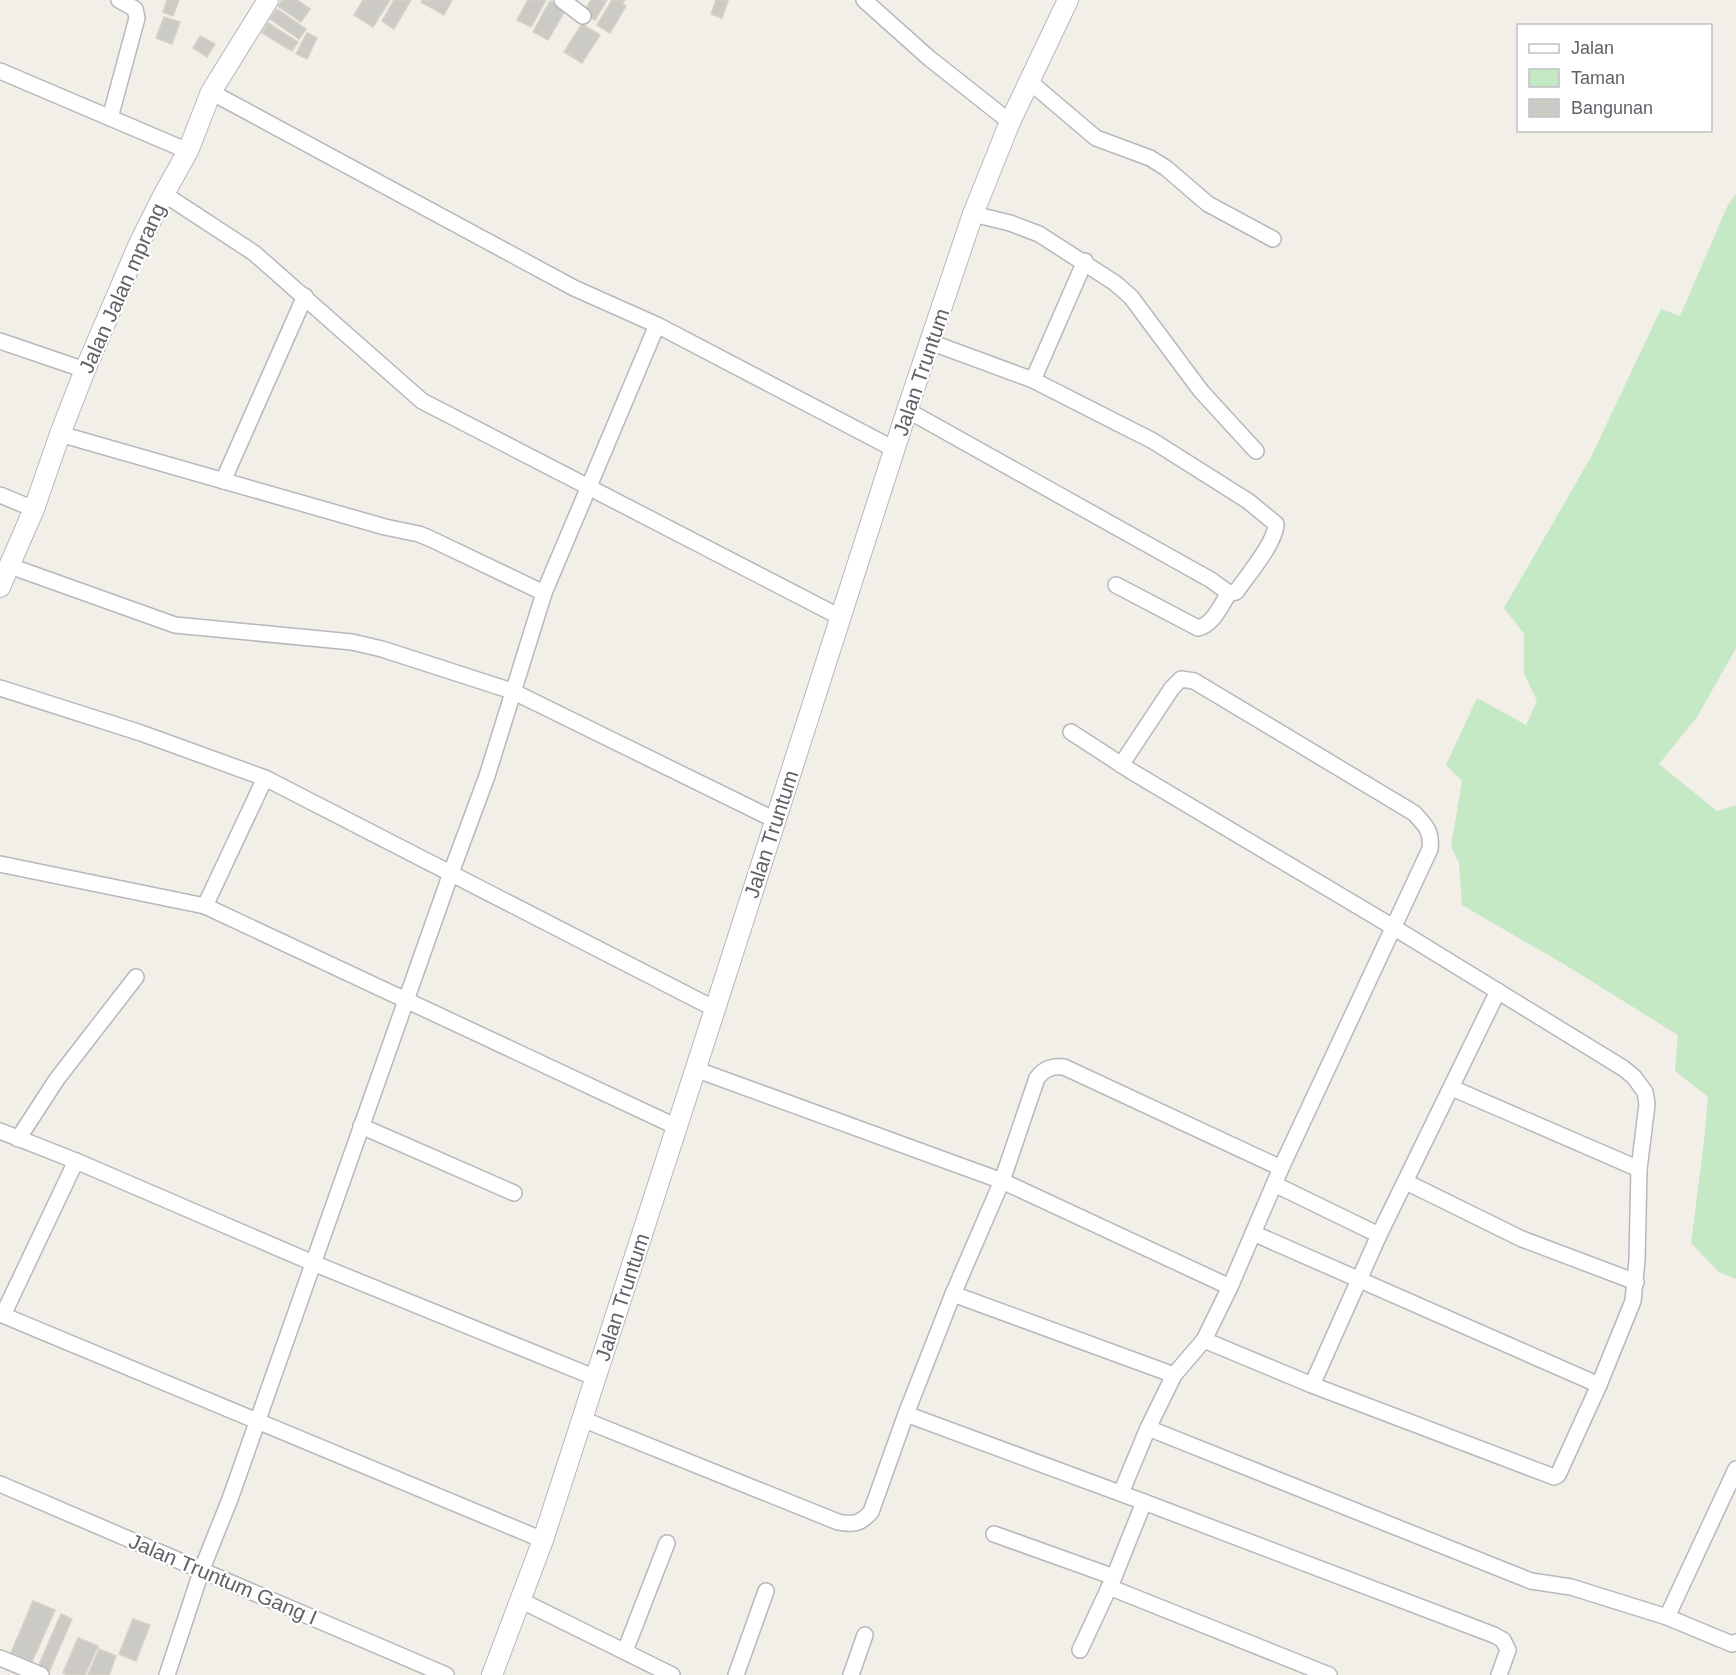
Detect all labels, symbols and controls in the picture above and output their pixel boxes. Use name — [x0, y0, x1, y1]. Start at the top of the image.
legend — [1517, 24, 1712, 132]
text: Jalan — [1571, 38, 1614, 58]
text: Taman — [1571, 68, 1625, 88]
text: Bangunan — [1571, 98, 1653, 118]
street label: Jalan Jalan mprang — [74, 200, 170, 376]
street label: Jalan Truntum — [888, 305, 954, 439]
street label: Jalan Truntum — [740, 767, 802, 901]
street label: Jalan Truntum — [591, 1230, 653, 1364]
street label: Jalan Truntum Gang I — [126, 1529, 320, 1629]

